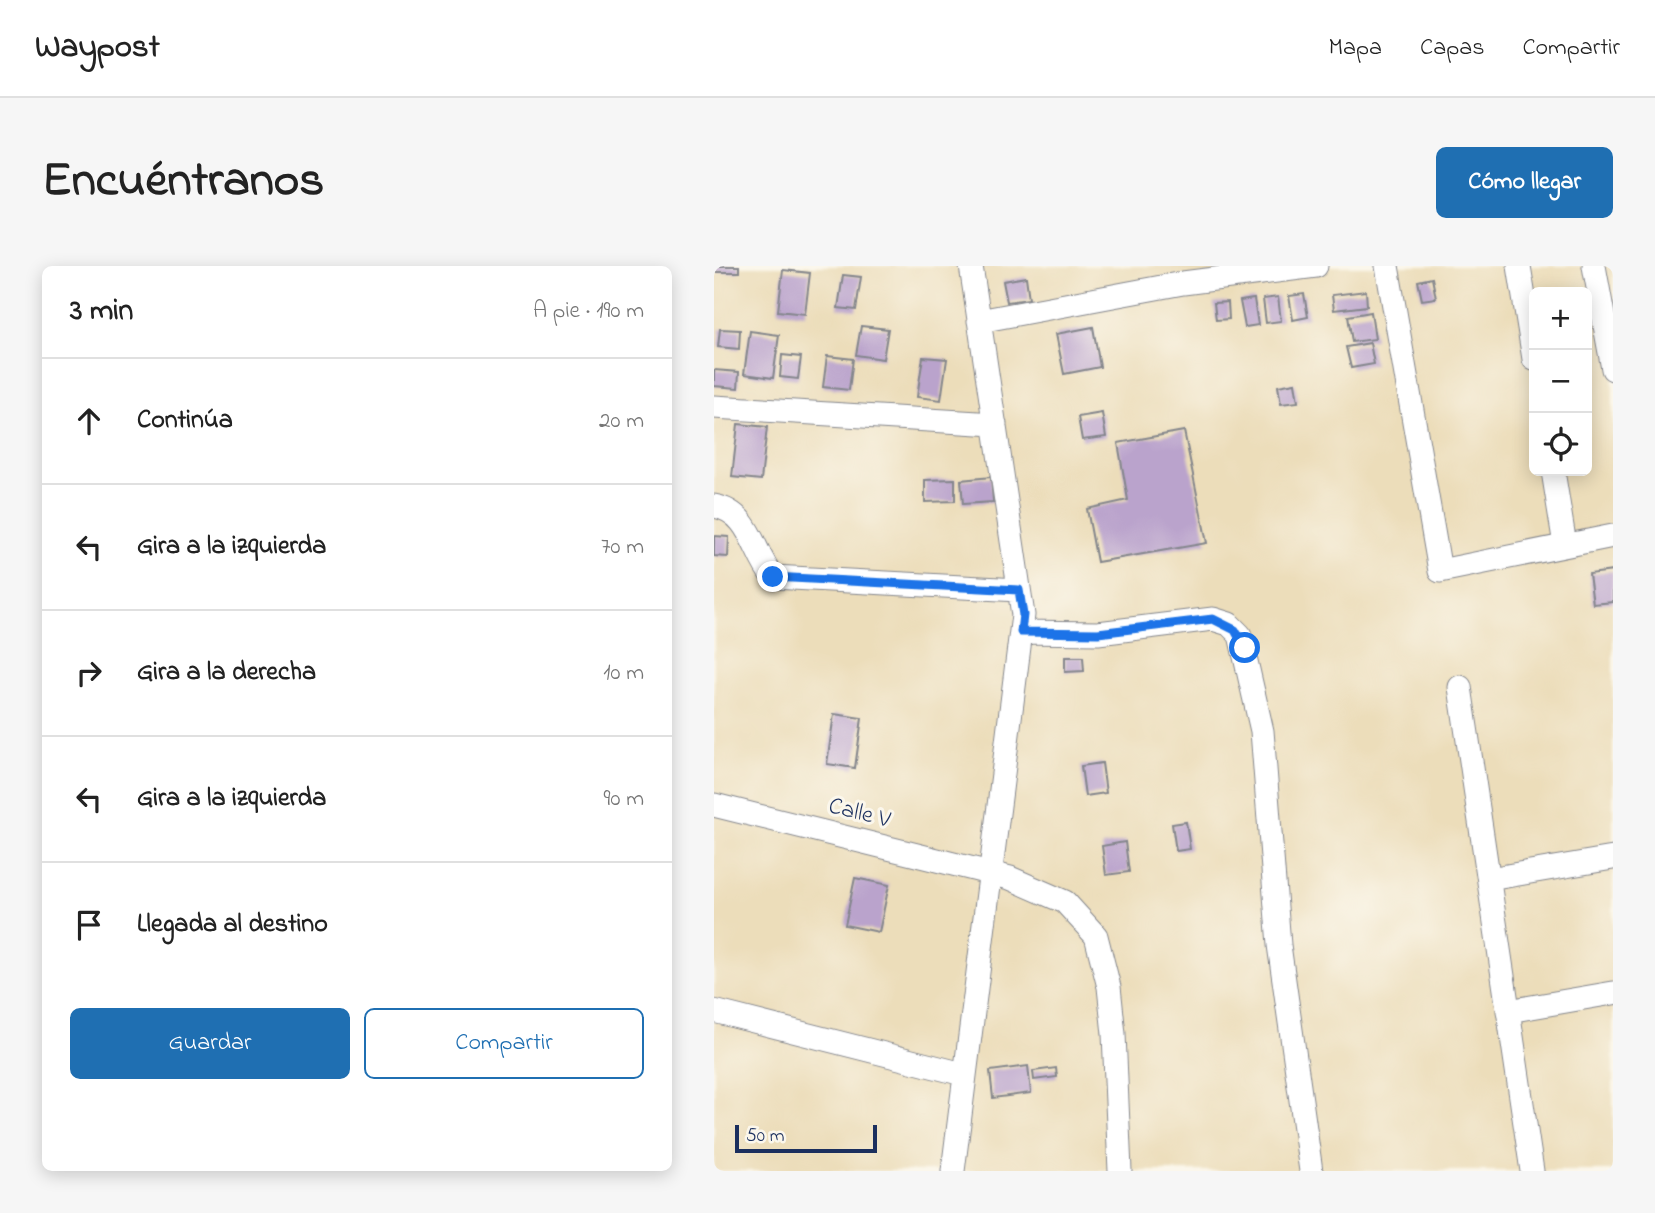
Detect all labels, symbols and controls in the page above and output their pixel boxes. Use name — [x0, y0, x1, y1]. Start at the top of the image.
text: Waypost — [35, 24, 160, 72]
text: Mapa — [1329, 31, 1382, 66]
text: Capas — [1420, 31, 1484, 66]
text: Compartir — [1522, 31, 1620, 66]
text: Encuéntranos — [42, 146, 324, 218]
button: Cómo llegar — [1436, 147, 1613, 218]
map controls — [1529, 287, 1592, 476]
button: + — [1529, 287, 1592, 350]
text: 3 min — [70, 290, 133, 334]
text: A pie · 190 m — [533, 295, 644, 328]
button: − — [1529, 350, 1592, 413]
icon: ahead — [70, 402, 108, 440]
text: Continúa — [137, 402, 233, 440]
text: 20 m — [599, 405, 644, 438]
button: locate — [1529, 413, 1592, 476]
icon: left — [70, 528, 108, 566]
text: Gira a la izquierda — [137, 528, 326, 566]
text: 70 m — [601, 531, 644, 564]
route end — [757, 561, 788, 592]
route start — [1229, 632, 1260, 663]
icon: right — [70, 654, 108, 692]
text: Gira a la derecha — [137, 654, 316, 692]
text: 10 m — [603, 657, 644, 690]
icon: left — [70, 780, 108, 818]
text: Gira a la izquierda — [137, 780, 326, 818]
text: 90 m — [604, 783, 644, 816]
street label: Calle V — [825, 789, 894, 839]
icon: arrive — [70, 906, 108, 944]
text: Llegada al destino — [137, 906, 328, 944]
button: Guardar — [70, 1008, 350, 1079]
button: Compartir — [364, 1008, 644, 1079]
scale bar — [735, 1122, 877, 1154]
text: 50 m — [746, 1123, 785, 1150]

